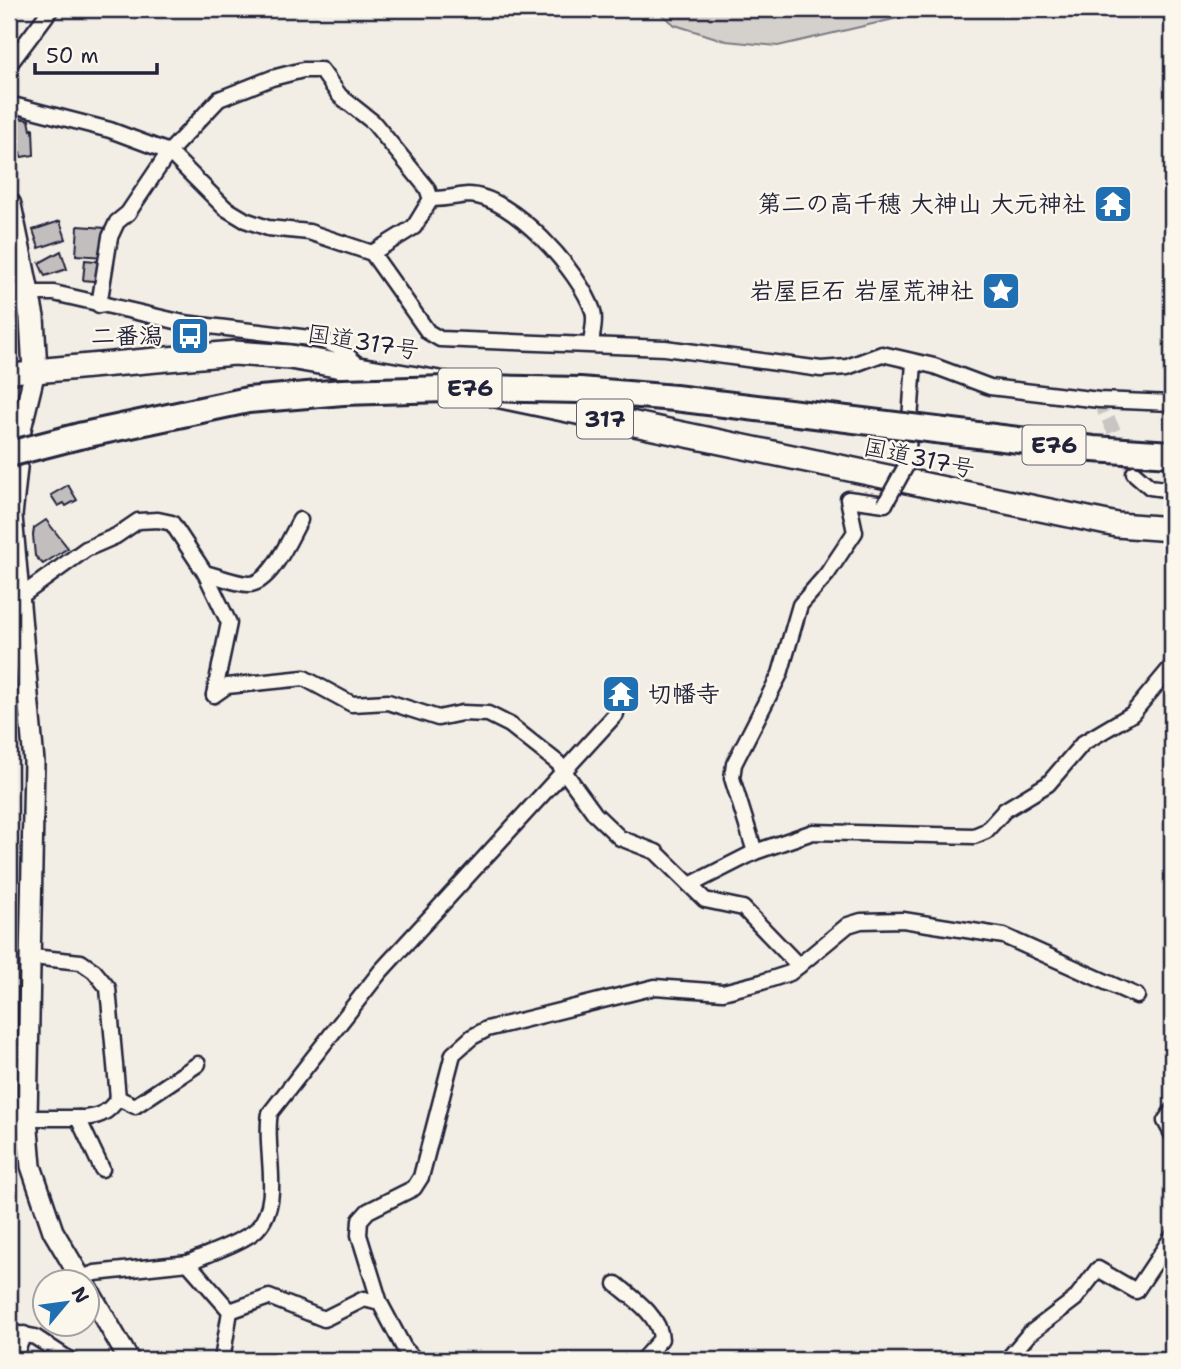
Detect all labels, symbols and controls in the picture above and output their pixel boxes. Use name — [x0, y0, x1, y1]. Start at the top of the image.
scale bar — [35, 32, 158, 76]
text: 50 m — [46, 42, 99, 70]
temple icon: 第二の高千穂 大神山 大元神社 — [1092, 183, 1134, 225]
place label: 第二の高千穂 大神山 大元神社 — [757, 188, 1086, 220]
place icon: 岩屋巨石 岩屋荒神社 — [980, 270, 1022, 312]
place label: 岩屋巨石 岩屋荒神社 — [750, 275, 974, 307]
bus stop icon: 二番潟 — [169, 315, 211, 357]
street label: 国道317号 — [305, 317, 421, 367]
place label: 二番潟 — [91, 320, 163, 352]
road number: E76 — [438, 368, 502, 408]
road number: 317 — [577, 400, 633, 438]
road number: E76 — [1023, 426, 1086, 464]
street label: 国道317号 — [860, 431, 978, 485]
temple icon: 切幡寺 — [600, 673, 642, 715]
place label: 切幡寺 — [648, 678, 720, 710]
north arrow — [32, 1268, 102, 1338]
text: N — [66, 1282, 95, 1308]

